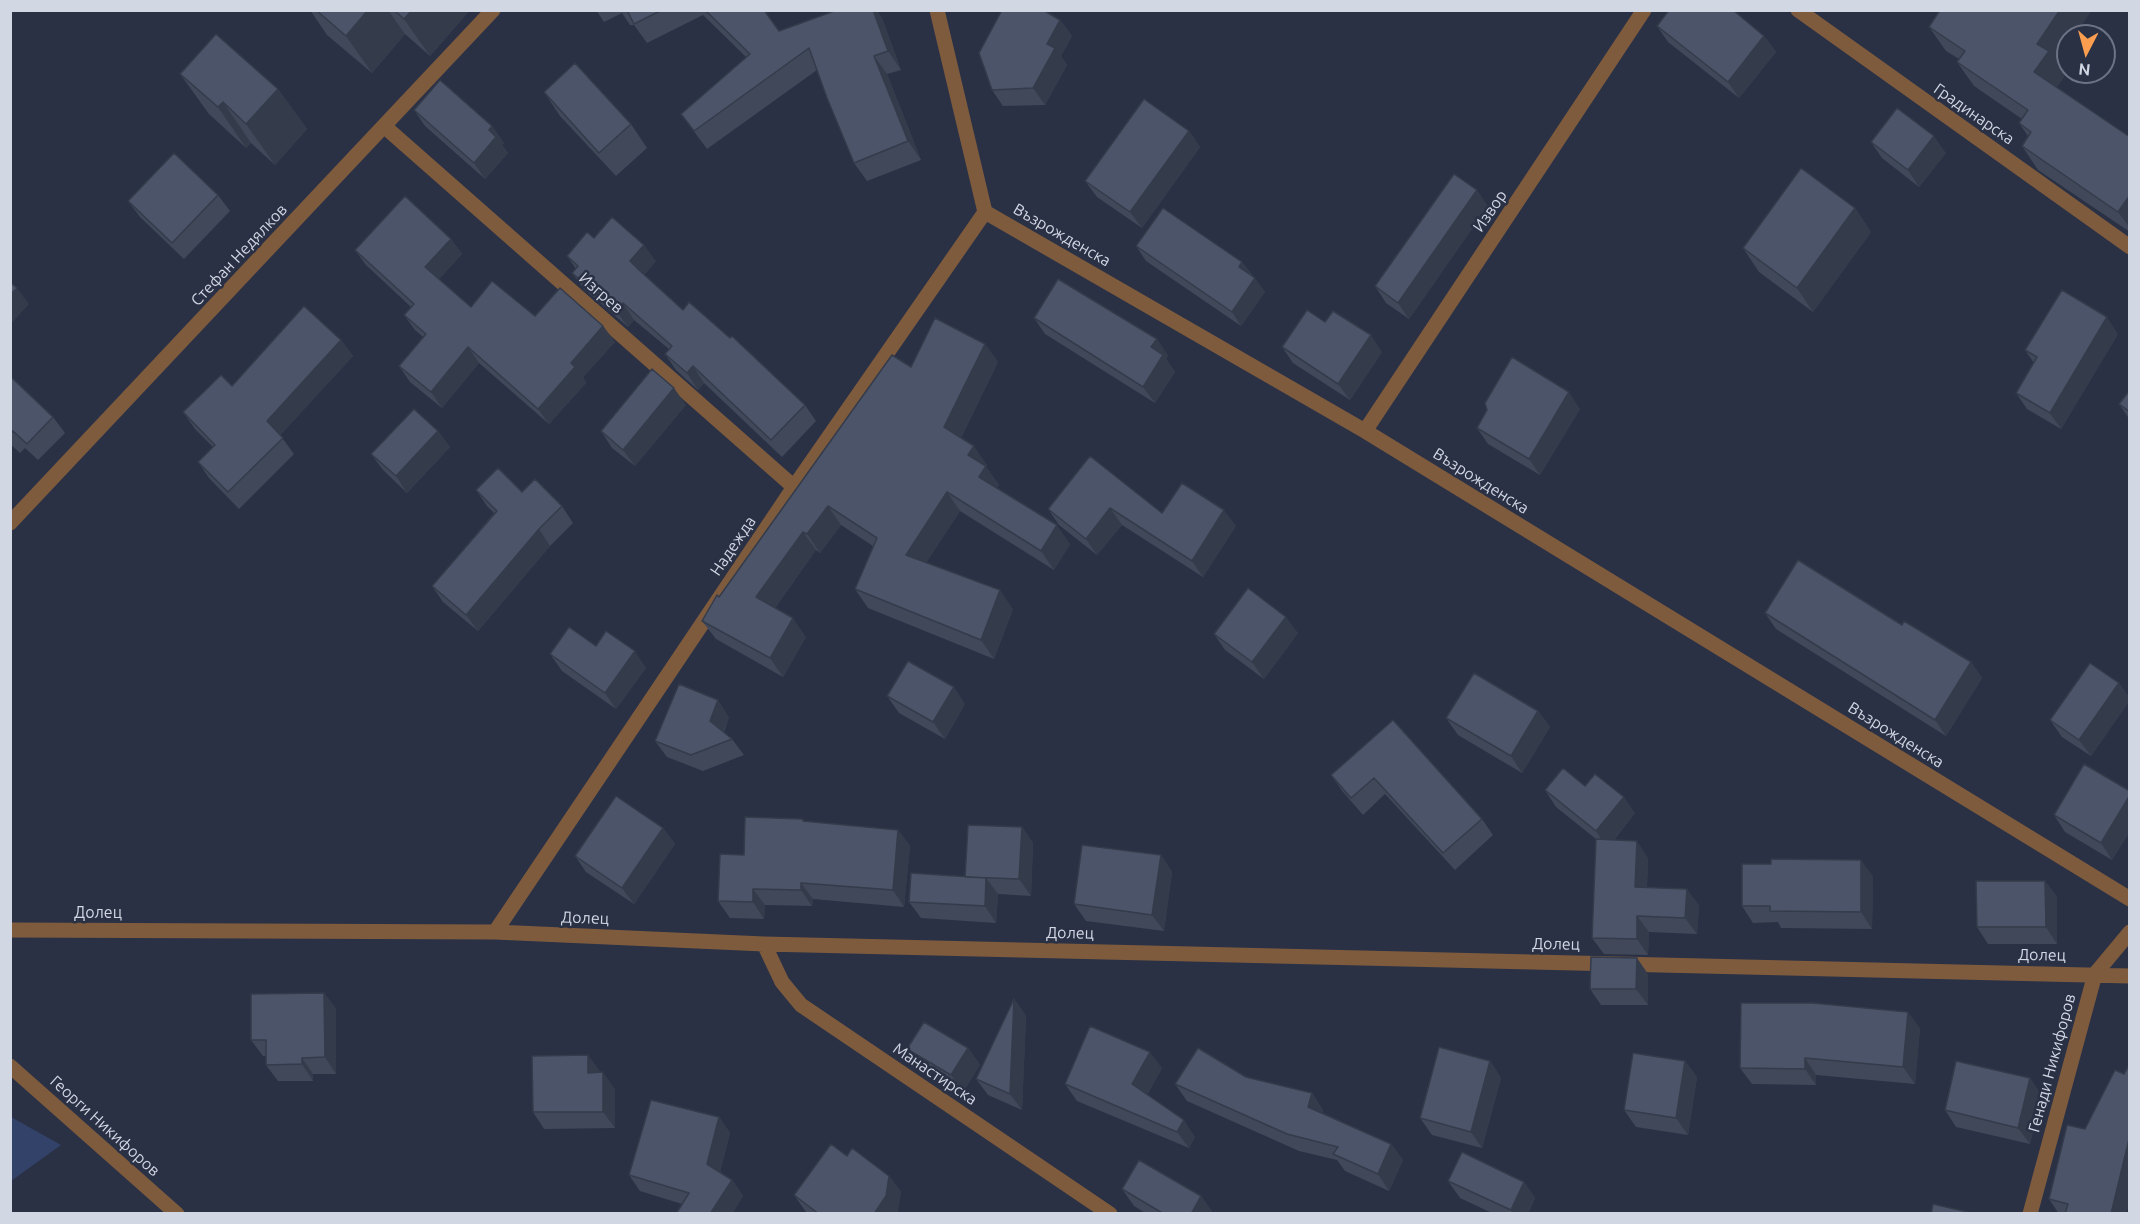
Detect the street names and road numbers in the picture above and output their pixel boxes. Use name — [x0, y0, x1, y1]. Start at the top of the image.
street label: Градинарска — [1930, 79, 2018, 149]
street label: Извор — [1469, 186, 1511, 236]
street label: Възрожденска — [1010, 199, 1114, 271]
street label: Стефан Недялков — [187, 200, 291, 310]
street label: Изгрев — [575, 269, 627, 317]
street label: Възрожденска — [1430, 444, 1532, 518]
street label: Надежда — [706, 513, 760, 579]
street label: Възрожденска — [1845, 698, 1947, 772]
street label: Долец — [74, 903, 122, 923]
street label: Долец — [561, 908, 609, 928]
street label: Долец — [1046, 923, 1094, 943]
street label: Долец — [1532, 934, 1580, 954]
street label: Долец — [2018, 945, 2066, 965]
street label: Генади Никифоров — [2024, 992, 2080, 1134]
street label: Манастирска — [889, 1039, 981, 1109]
street label: Георги Никифоров — [46, 1072, 164, 1180]

